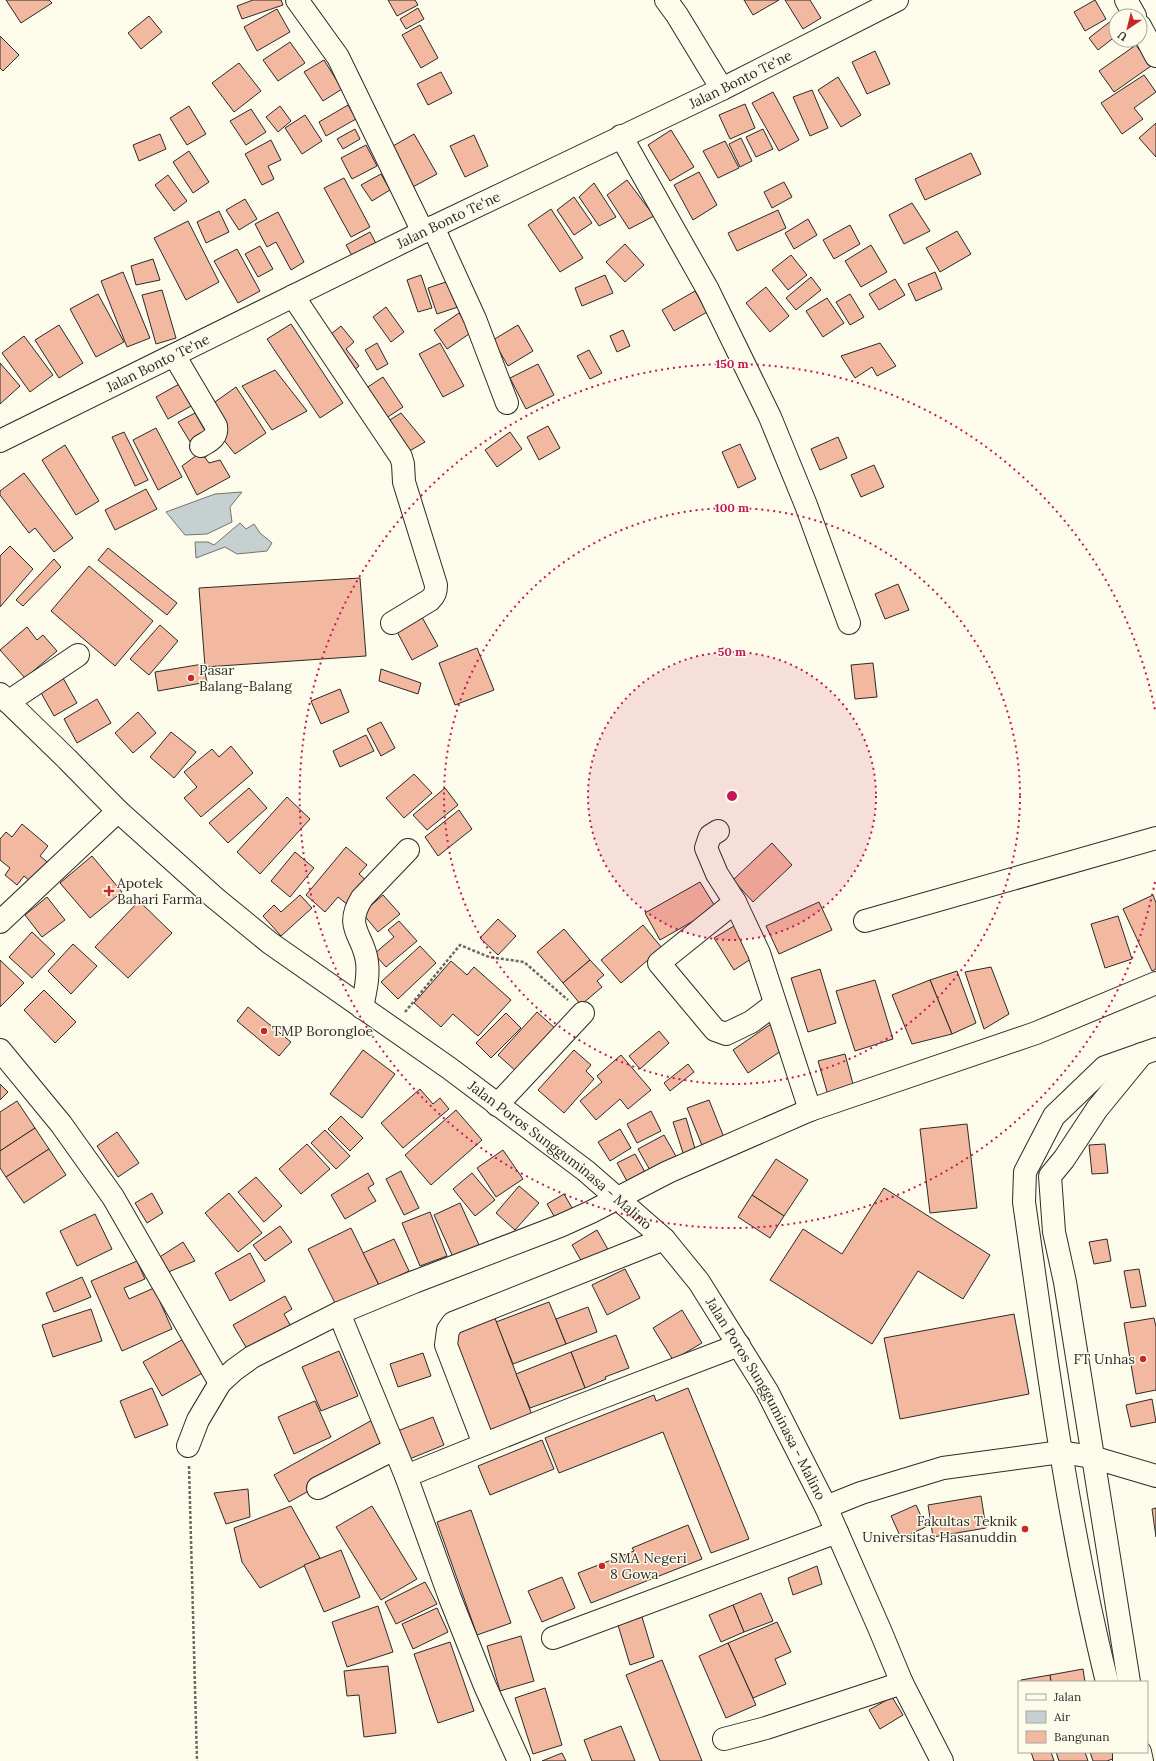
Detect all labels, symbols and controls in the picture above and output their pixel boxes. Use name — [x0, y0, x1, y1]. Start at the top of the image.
north arrow — [1108, 8, 1148, 48]
text: U — [1114, 28, 1130, 44]
street label: Jalan Bonto Te'ne — [685, 46, 795, 113]
street label: Jalan Bonto Te'ne — [393, 187, 504, 253]
street label: Jalan Bonto Te'ne — [102, 330, 213, 397]
text: 150 m — [715, 356, 749, 371]
text: 100 m — [715, 500, 749, 515]
text: 50 m — [718, 644, 746, 659]
place label: Pasar Balang-Balang — [199, 661, 292, 695]
marker: Pasar Balang-Balang — [186, 673, 196, 683]
centre of rings — [725, 789, 739, 803]
place label: Apotek Bahari Farma — [116, 874, 202, 908]
marker: Apotek Bahari Farma — [104, 886, 114, 896]
place label: TMP Borongloe — [272, 1022, 374, 1040]
marker: TMP Borongloe — [259, 1026, 269, 1036]
street label: Jalan Poros Sungguminasa - Malino — [464, 1076, 656, 1233]
street label: Jalan Poros Sungguminasa - Malino — [701, 1293, 830, 1503]
place label: FT Unhas — [1074, 1350, 1135, 1368]
marker: FT Unhas — [1138, 1354, 1148, 1364]
place label: Fakultas Teknik Universitas Hasanuddin — [862, 1512, 1017, 1546]
marker: Fakultas Teknik Universitas Hasanuddin — [1020, 1524, 1030, 1534]
place label: SMA Negeri 8 Gowa — [610, 1549, 687, 1583]
marker: SMA Negeri 8 Gowa — [597, 1561, 607, 1571]
legend — [1018, 1681, 1148, 1753]
text: Jalan — [1053, 1689, 1081, 1704]
text: Air — [1053, 1709, 1071, 1724]
text: Bangunan — [1054, 1729, 1110, 1744]

